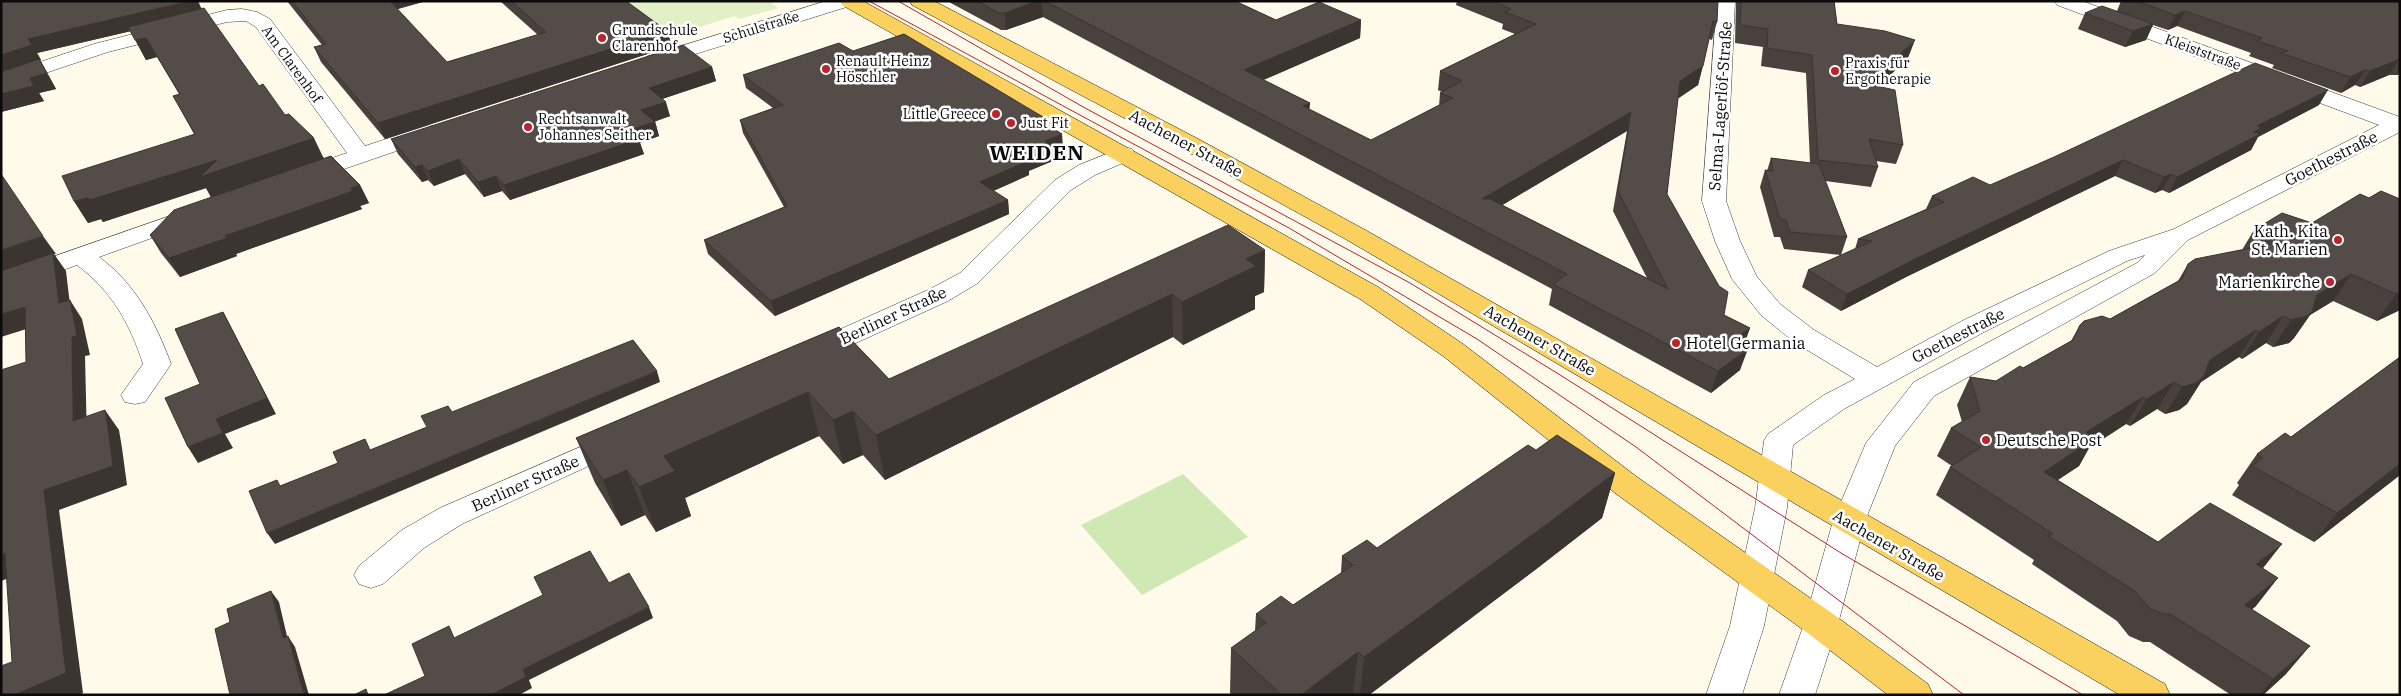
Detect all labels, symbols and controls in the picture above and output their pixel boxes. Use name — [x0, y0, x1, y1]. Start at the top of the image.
street label: Schulstraße — [721, 7, 801, 47]
place label: Grundschule Clarenhof — [612, 21, 698, 55]
street label: Selma-Lagerlöf-Straße — [1704, 21, 1736, 191]
street label: Am Clarenhof — [258, 22, 327, 107]
street label: Kleiststraße — [2162, 30, 2244, 74]
marker: Grundschule Clarenhof — [596, 32, 608, 44]
place label: Renault Heinz Höschler — [836, 52, 929, 86]
place label: Praxis für Ergotherapie — [1845, 54, 1931, 88]
marker: Renault Heinz Höschler — [820, 63, 832, 75]
marker: Praxis für Ergotherapie — [1829, 65, 1841, 77]
place label: Little Greece — [903, 105, 986, 123]
street label: Aachener Straße — [1126, 105, 1246, 181]
marker: Little Greece — [990, 108, 1002, 120]
place label: Rechtsanwalt Johannes Seither — [538, 110, 652, 144]
place label: Just Fit — [1021, 114, 1069, 132]
marker: Just Fit — [1005, 117, 1017, 129]
marker: Rechtsanwalt Johannes Seither — [522, 121, 534, 133]
street label: Goethestraße — [2281, 126, 2381, 190]
district label: WEIDEN — [989, 138, 1085, 166]
place label: Kath. Kita St. Marien — [2251, 221, 2328, 259]
marker: Kath. Kita St. Marien — [2332, 234, 2344, 246]
place label: Marienkirche — [2218, 272, 2320, 292]
marker: Marienkirche — [2324, 276, 2336, 288]
street label: Berliner Straße — [836, 282, 950, 348]
street label: Aachener Straße — [1481, 300, 1599, 380]
street label: Goethestraße — [1908, 303, 2008, 367]
place label: Hotel Germania — [1686, 333, 1806, 353]
marker: Hotel Germania — [1670, 337, 1682, 349]
place label: Deutsche Post — [1996, 430, 2102, 450]
marker: Deutsche Post — [1980, 434, 1992, 446]
street label: Berliner Straße — [468, 450, 582, 516]
street label: Aachener Straße — [1830, 505, 1948, 585]

